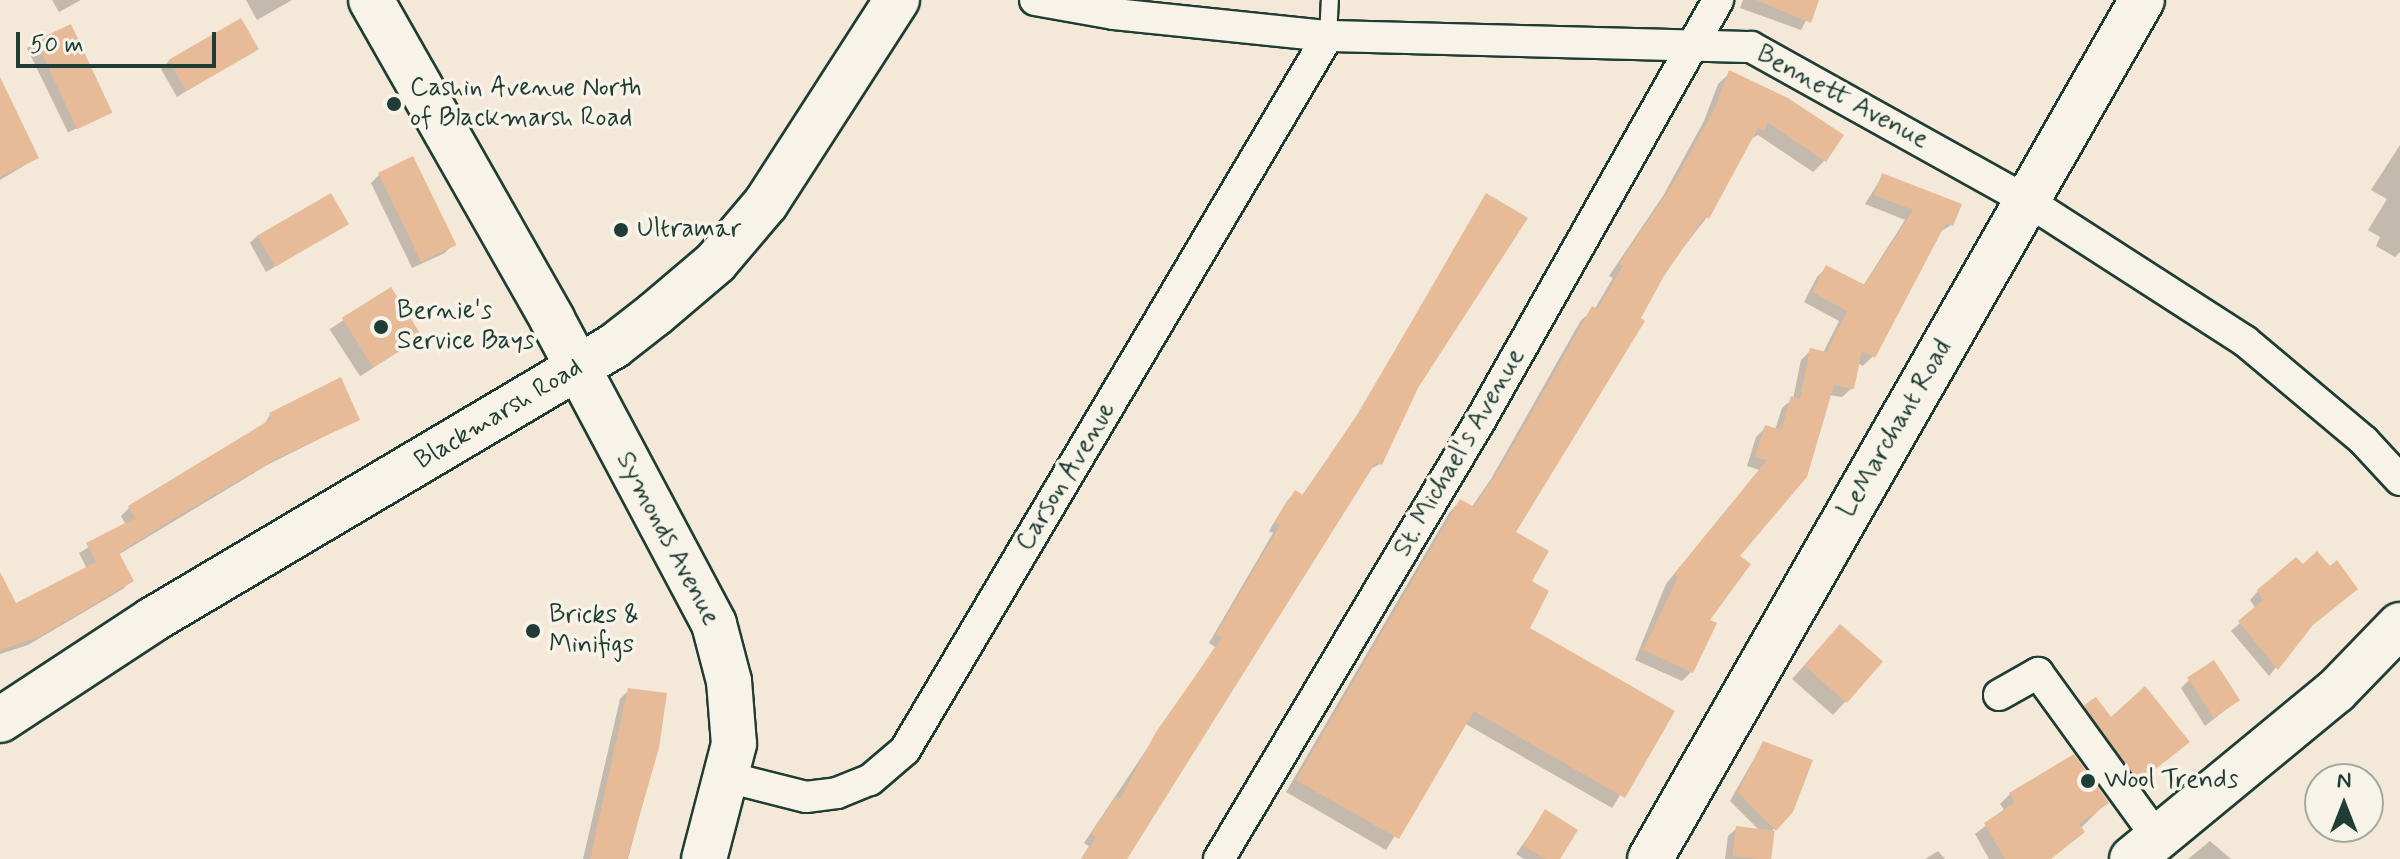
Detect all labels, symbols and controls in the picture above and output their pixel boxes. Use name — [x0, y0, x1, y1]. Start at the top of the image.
scale bar — [20, 16, 220, 66]
text: 50 m — [30, 30, 84, 61]
street label: Bennett Avenue — [1751, 40, 1933, 156]
place label: Cashin Avenue North of Blackmarsh Road — [410, 73, 638, 134]
marker: Cashin Avenue North of Blackmarsh Road — [385, 95, 403, 113]
place label: Ultramar — [637, 214, 741, 246]
marker: Ultramar — [612, 221, 630, 239]
place label: Bernie's Service Bays — [397, 296, 535, 358]
marker: Bernie's Service Bays — [372, 318, 390, 336]
street label: LeMarchant Road — [1833, 335, 1959, 523]
street label: St. Michael's Avenue — [1390, 347, 1530, 559]
street label: Blackmarsh Road — [410, 353, 588, 477]
street label: Carson Avenue — [1011, 398, 1123, 556]
street label: Symonds Avenue — [608, 447, 726, 631]
place label: Bricks & Minifigs — [549, 600, 639, 662]
marker: Bricks & Minifigs — [524, 622, 542, 640]
north arrow — [2304, 763, 2384, 843]
place label: Wool Trends — [2104, 765, 2239, 797]
text: N — [2337, 767, 2351, 795]
marker: Wool Trends — [2079, 772, 2097, 790]

